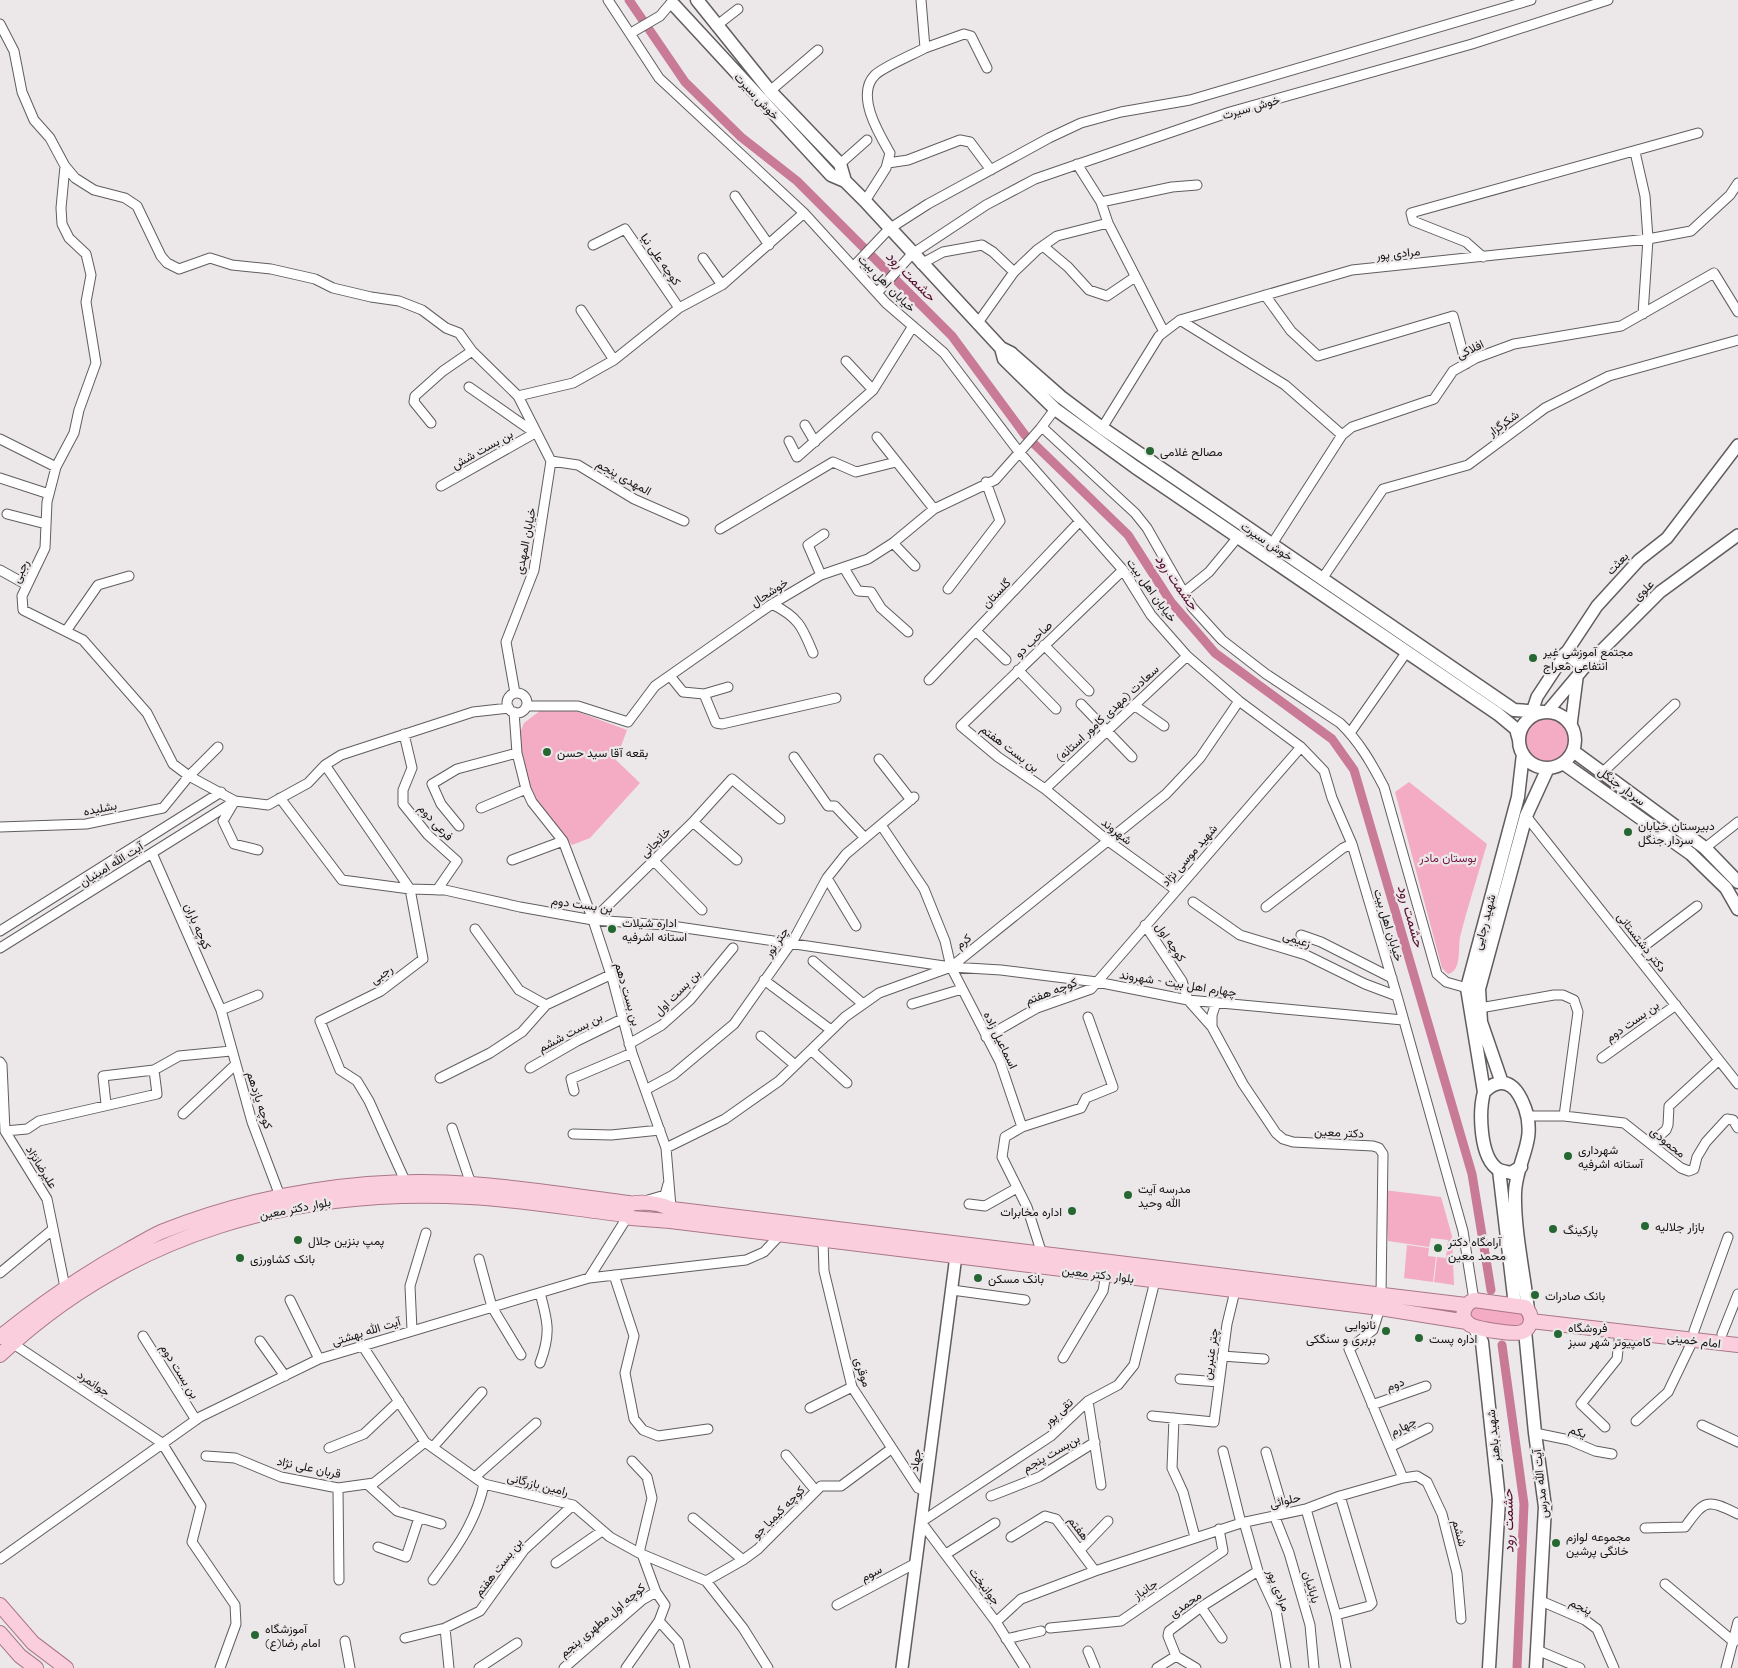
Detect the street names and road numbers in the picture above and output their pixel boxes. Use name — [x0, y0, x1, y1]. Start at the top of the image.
street label: خوش سیرت — [731, 69, 783, 123]
street label: خوش سیرت — [1220, 92, 1282, 123]
street label: کوچه علی نیا — [637, 230, 684, 289]
street label: مرادی پور — [1374, 243, 1421, 264]
street label: خیابان اهل بیت — [854, 251, 919, 316]
street label: افلاکی — [1454, 336, 1487, 363]
street label: شکرگزار — [1484, 407, 1522, 441]
street label: بن بست شش — [449, 426, 516, 473]
street label: المهدی پنجم — [593, 456, 654, 499]
street label: خيابان المهدی — [511, 506, 540, 576]
street label: خوش سیرت — [1238, 518, 1296, 565]
street label: بعثت — [1603, 548, 1631, 578]
street label: خیابان اهل بیت — [1123, 555, 1180, 625]
street label: رجبی — [8, 557, 33, 586]
street label: خوشحال — [747, 574, 791, 611]
street label: گلستان — [978, 575, 1014, 611]
street label: علوی — [1629, 576, 1657, 604]
street label: صاحب دو — [1011, 617, 1056, 661]
street label: سعادت (مهدی کامور استانه) — [1052, 661, 1162, 765]
street label: بن بست هفتم — [977, 721, 1042, 776]
street label: سردار جنگل — [1595, 763, 1649, 809]
street label: بشلیده — [82, 797, 118, 819]
street label: فرعی دوم — [415, 801, 457, 844]
street label: شهروند — [1098, 814, 1135, 848]
street label: شهید موسی نژاد — [1158, 821, 1221, 890]
street label: خانجانی — [637, 824, 674, 861]
street label: آیت الله امینیان — [76, 838, 147, 890]
street label: خیابان اهل بیت — [1370, 887, 1407, 963]
street label: بن بست دوم — [550, 892, 614, 917]
street label: شهید رجایی — [1469, 893, 1500, 952]
street label: کوچه باران — [180, 901, 215, 952]
street label: دکتر دشتستانی — [1613, 909, 1670, 976]
street label: کوچه اول — [1152, 920, 1190, 965]
street label: چتر نور — [760, 924, 792, 961]
street label: زعیمی — [1281, 927, 1313, 952]
street label: کرم — [952, 930, 975, 953]
street label: رجبی — [367, 961, 396, 988]
street label: بن بست دهم — [611, 961, 644, 1028]
street label: بن بست اول — [651, 966, 704, 1019]
street label: چهارم اهل بیت - شهروند — [1118, 966, 1238, 1001]
street label: کوچه هفتم — [1023, 974, 1079, 1009]
street label: بن بست دوم — [1602, 997, 1662, 1046]
street label: بن بست ششم — [535, 1009, 605, 1056]
street label: اسماعیل زاده — [980, 1009, 1021, 1072]
street label: کوچه یازدهم — [243, 1069, 276, 1131]
street label: دکتر معین — [1314, 1123, 1365, 1142]
street label: محمودی — [1647, 1123, 1689, 1162]
street label: علیرضانژاد — [22, 1143, 61, 1192]
street label: بلوار دکتر معین — [258, 1194, 332, 1223]
street label: بلوار دکتر معین — [1061, 1262, 1135, 1287]
street label: آیت الله بهشتی — [330, 1313, 404, 1350]
street label: چتر عنبرین — [1199, 1327, 1222, 1381]
street label: امام خمینی — [1666, 1329, 1722, 1352]
street label: بن بست دوم — [156, 1341, 203, 1402]
street label: موقری — [850, 1355, 875, 1389]
street label: جوانمرد — [74, 1367, 113, 1400]
street label: دوم — [1384, 1374, 1407, 1395]
street label: تقی پور — [1039, 1395, 1077, 1431]
street label: شهید باهنر — [1483, 1409, 1504, 1464]
street label: چهارم — [1387, 1413, 1419, 1440]
street label: یکم — [1567, 1421, 1589, 1442]
street label: بن‌بست پنجم — [1020, 1431, 1083, 1476]
street label: آیت الله مدرس — [1529, 1447, 1552, 1519]
street label: جهاد — [906, 1448, 925, 1472]
street label: قربان علی نژاد — [275, 1453, 342, 1482]
street label: رامین بازرگانی — [506, 1469, 570, 1500]
street label: کوچه کیمیا جو — [748, 1482, 808, 1542]
street label: حلوائی — [1268, 1489, 1302, 1512]
street label: هفتم — [1064, 1513, 1093, 1544]
street label: ششم — [1448, 1518, 1471, 1548]
street label: بن بست هفتم — [471, 1535, 526, 1600]
street label: سوم — [858, 1561, 885, 1586]
street label: جوانبخت — [965, 1564, 1004, 1608]
street label: مرادی پور — [1263, 1566, 1294, 1614]
street label: بابائیان — [1300, 1569, 1324, 1605]
street label: جانباز — [1129, 1576, 1161, 1604]
street label: کوچه اول مطهری پنجم — [556, 1580, 649, 1661]
street label: محمدی — [1166, 1587, 1205, 1622]
street label: پنجم — [1567, 1594, 1595, 1619]

